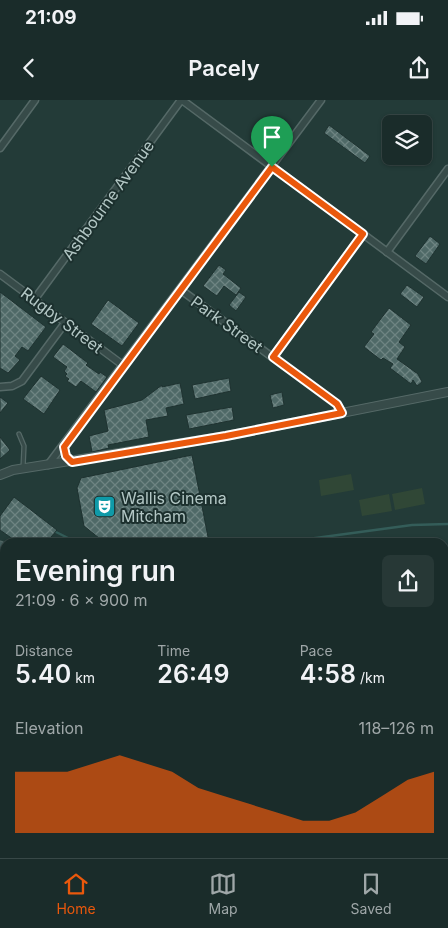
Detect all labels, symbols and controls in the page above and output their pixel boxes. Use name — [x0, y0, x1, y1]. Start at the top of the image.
text: 21:09 — [25, 6, 77, 29]
icon: back — [15, 54, 43, 82]
icon: share — [405, 54, 433, 82]
text: Pacely — [188, 55, 260, 81]
map controls — [382, 115, 432, 165]
button: layers — [382, 115, 432, 165]
pin — [251, 116, 293, 167]
icon: arrive — [258, 123, 286, 151]
street label: Ashbourne Avenue — [58, 136, 158, 264]
street label: Rugby Street — [17, 283, 107, 357]
street label: Park Street — [187, 291, 267, 357]
place label: Wallis Cinema Mitcham — [121, 488, 227, 526]
theatre icon: Wallis Cinema Mitcham — [93, 495, 117, 519]
text: Evening run — [15, 554, 176, 588]
button: share — [382, 555, 434, 607]
text: 21:09 · 6 × 900 m — [15, 590, 148, 610]
text: Distance — [15, 642, 73, 659]
text: Time — [157, 642, 190, 659]
text: Pace — [300, 642, 333, 659]
text: 5.40 — [15, 659, 71, 689]
text: 26:49 — [157, 659, 230, 689]
text: 4:58 — [300, 659, 356, 689]
text: km — [71, 669, 95, 686]
text: /km — [356, 669, 385, 686]
text: Elevation — [15, 718, 84, 738]
text: 118–126 m — [358, 718, 434, 738]
tab: Home — [56, 870, 96, 917]
tab: Map — [209, 870, 238, 917]
tab: Saved — [351, 870, 392, 917]

